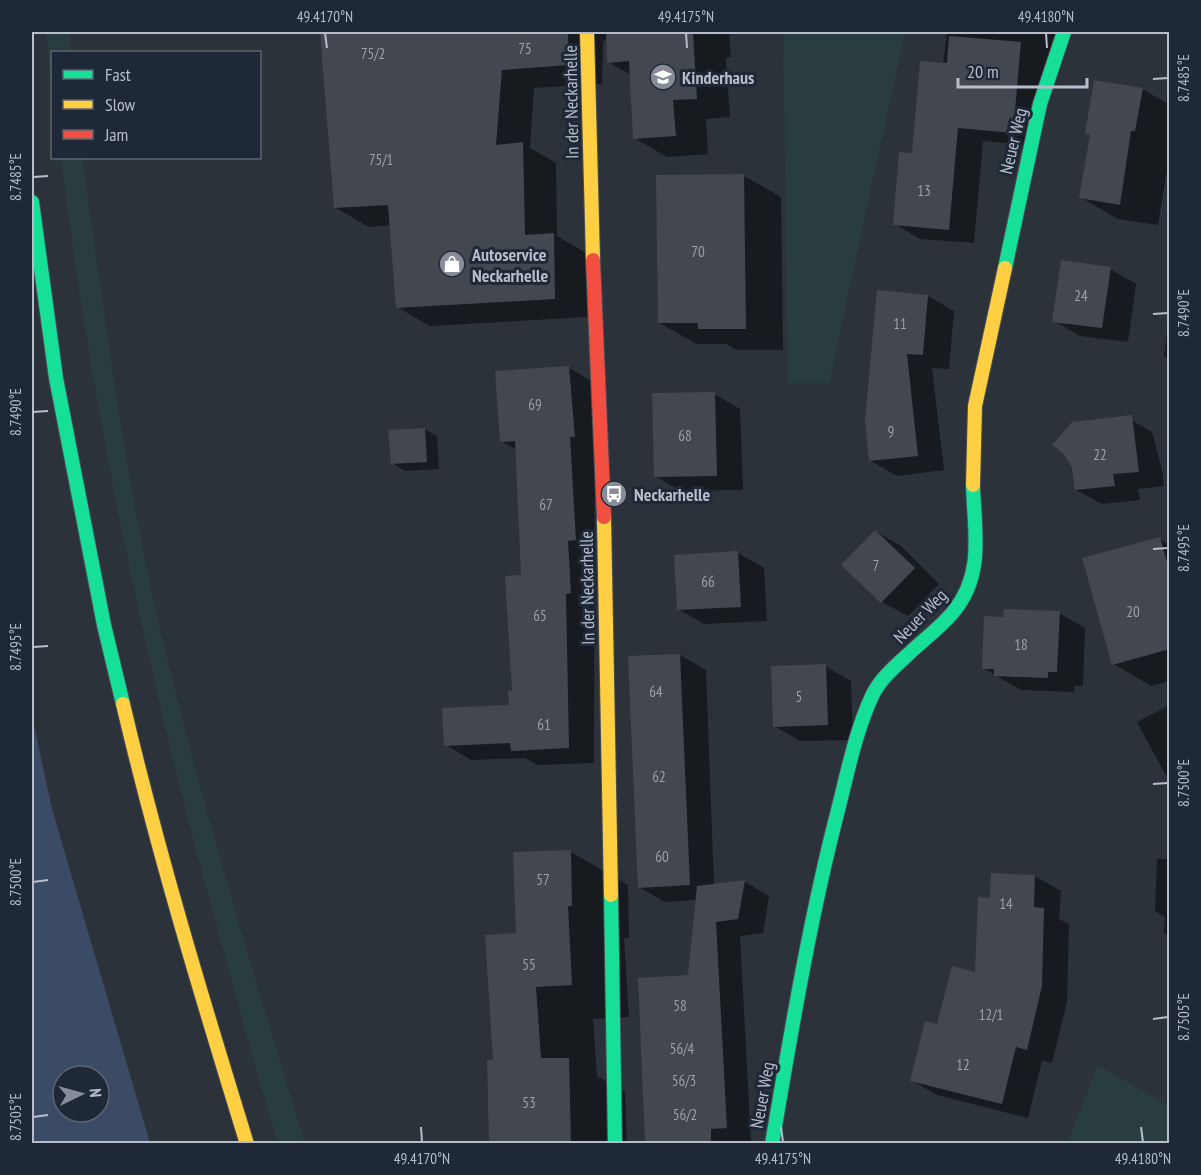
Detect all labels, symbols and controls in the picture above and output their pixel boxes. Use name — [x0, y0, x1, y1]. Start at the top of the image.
text: 49.4170°N — [297, 7, 353, 26]
text: 49.4175°N — [658, 7, 714, 26]
text: 49.4180°N — [1018, 7, 1074, 26]
house number: 75 — [518, 39, 532, 58]
house number: 75/2 — [361, 44, 385, 63]
street label: In der Neckarhelle — [559, 45, 583, 159]
legend — [51, 51, 261, 159]
scale bar — [958, 51, 1087, 89]
text: 8.7485°E — [1174, 54, 1193, 102]
text: 20 m — [967, 60, 999, 83]
school or university icon: Kinderhaus — [648, 62, 678, 92]
text: Fast — [105, 63, 131, 86]
place label: Kinderhaus — [682, 66, 754, 89]
text: Slow — [105, 93, 136, 116]
street label: Neuer Weg — [994, 106, 1032, 176]
text: Jam — [104, 123, 128, 146]
house number: 75/1 — [369, 150, 393, 169]
text: 8.7485°E — [6, 153, 25, 201]
house number: 13 — [917, 181, 931, 200]
house number: 70 — [691, 242, 705, 261]
place label: Autoservice Neckarhelle — [471, 243, 548, 287]
shop icon: Autoservice Neckarhelle — [437, 249, 467, 279]
house number: 24 — [1074, 286, 1088, 305]
text: 8.7490°E — [1174, 289, 1193, 337]
house number: 11 — [893, 314, 907, 333]
text: 8.7490°E — [6, 388, 25, 436]
house number: 69 — [528, 395, 542, 414]
house number: 9 — [888, 422, 894, 441]
house number: 68 — [678, 426, 692, 445]
house number: 22 — [1093, 445, 1107, 464]
bus stop icon: Neckarhelle — [599, 479, 629, 509]
place label: Neckarhelle — [634, 483, 710, 506]
house number: 67 — [539, 495, 553, 514]
text: 8.7495°E — [1174, 524, 1193, 572]
street label: In der Neckarhelle — [575, 531, 599, 645]
house number: 7 — [873, 556, 879, 575]
house number: 66 — [701, 572, 715, 591]
street label: Neuer Weg — [888, 584, 952, 648]
house number: 20 — [1126, 602, 1140, 621]
house number: 65 — [533, 606, 547, 625]
text: 8.7495°E — [6, 623, 25, 671]
house number: 18 — [1014, 635, 1028, 654]
house number: 64 — [649, 682, 663, 701]
house number: 5 — [796, 687, 802, 706]
house number: 61 — [537, 715, 551, 734]
text: 8.7500°E — [1174, 759, 1193, 807]
house number: 62 — [652, 767, 666, 786]
house number: 60 — [655, 847, 669, 866]
text: 8.7500°E — [6, 858, 25, 906]
house number: 57 — [536, 870, 550, 889]
house number: 14 — [999, 894, 1013, 913]
house number: 55 — [522, 955, 536, 974]
text: 8.7505°E — [1174, 993, 1193, 1041]
house number: 58 — [673, 996, 687, 1015]
house number: 12/1 — [979, 1005, 1003, 1024]
house number: 56/4 — [670, 1039, 695, 1058]
house number: 12 — [956, 1055, 970, 1074]
street label: Neuer Weg — [745, 1060, 779, 1130]
north arrow — [51, 1064, 111, 1124]
house number: 56/3 — [672, 1071, 696, 1090]
text: N — [86, 1088, 106, 1098]
text: 8.7505°E — [6, 1093, 25, 1141]
house number: 53 — [522, 1093, 536, 1112]
house number: 56/2 — [673, 1105, 697, 1124]
text: 49.4170°N — [394, 1149, 450, 1168]
text: 49.4175°N — [755, 1149, 811, 1168]
text: 49.4180°N — [1115, 1149, 1171, 1168]

